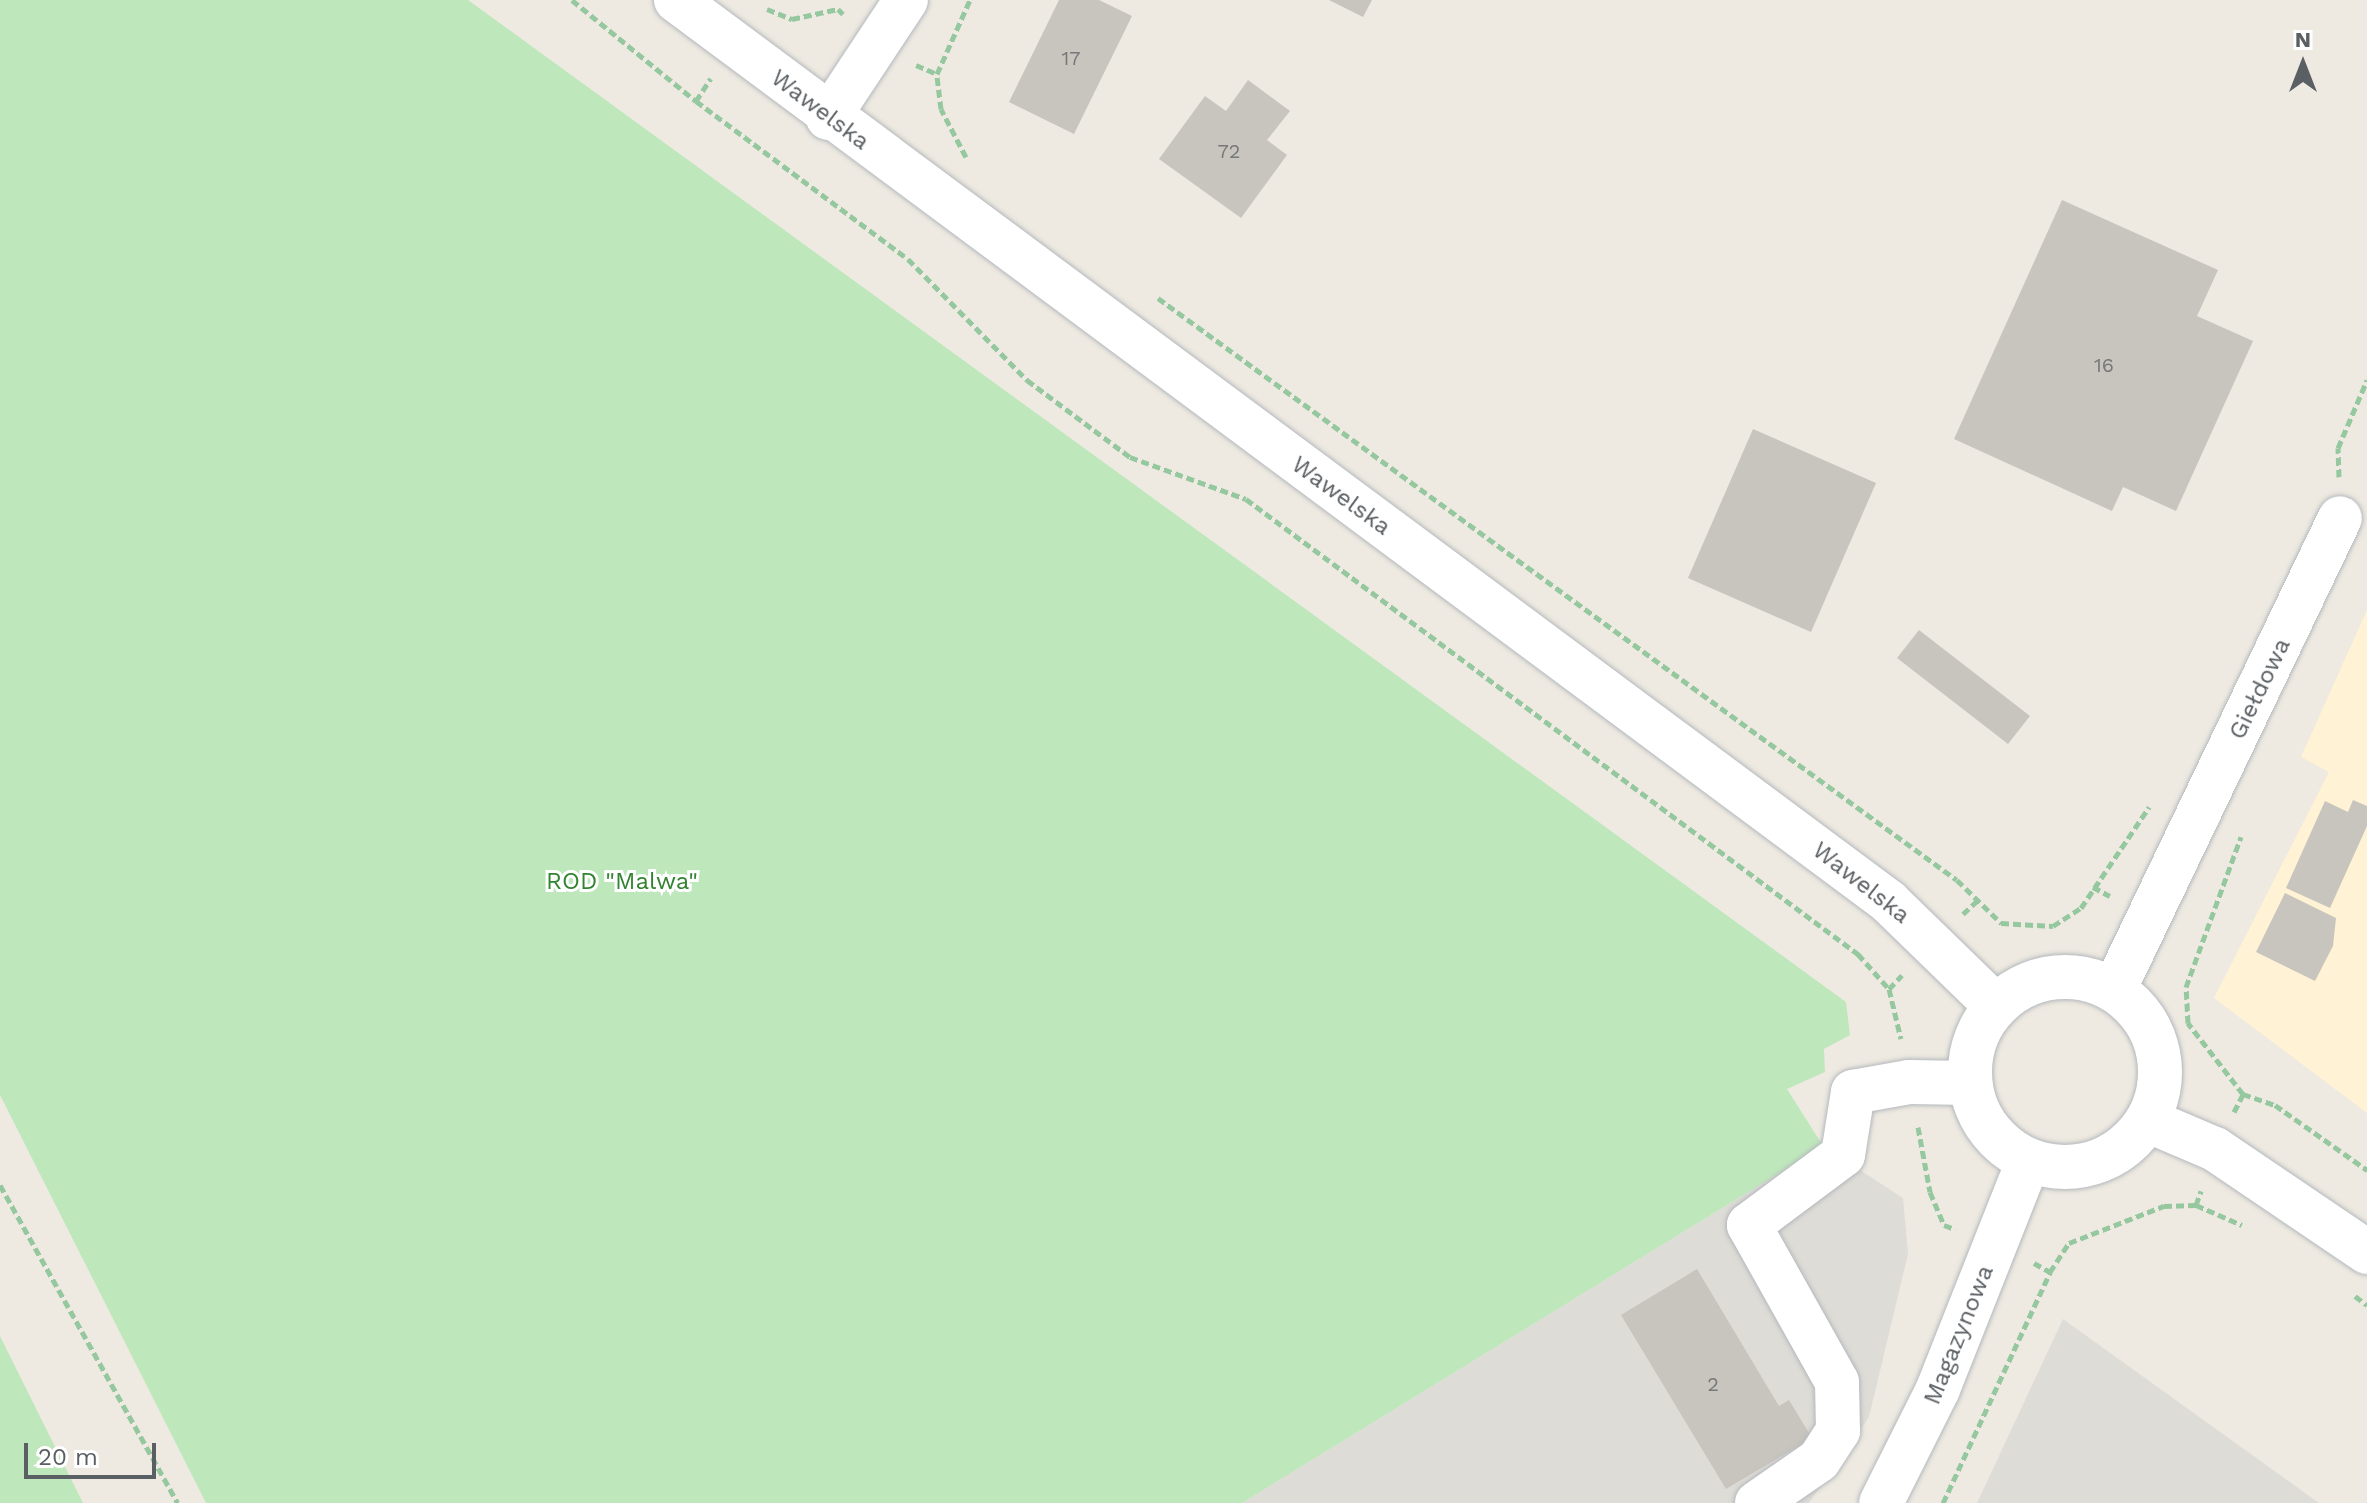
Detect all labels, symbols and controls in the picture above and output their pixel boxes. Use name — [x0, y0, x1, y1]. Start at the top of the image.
north arrow — [2263, 24, 2343, 104]
text: N — [2295, 27, 2311, 52]
house number: 17 — [1061, 46, 1081, 70]
street label: Wawelska — [765, 64, 875, 156]
house number: 72 — [1218, 139, 1240, 163]
house number: 16 — [2094, 353, 2114, 377]
street label: Wawelska — [1286, 450, 1396, 542]
street label: Giełdowa — [2223, 634, 2297, 744]
street label: Wawelska — [1806, 836, 1916, 930]
park label: ROD "Malwa" — [546, 868, 698, 896]
street label: Magazynowa — [1918, 1261, 2000, 1409]
house number: 2 — [1707, 1372, 1719, 1396]
scale bar — [28, 1427, 160, 1477]
text: 20 m — [38, 1443, 98, 1471]

